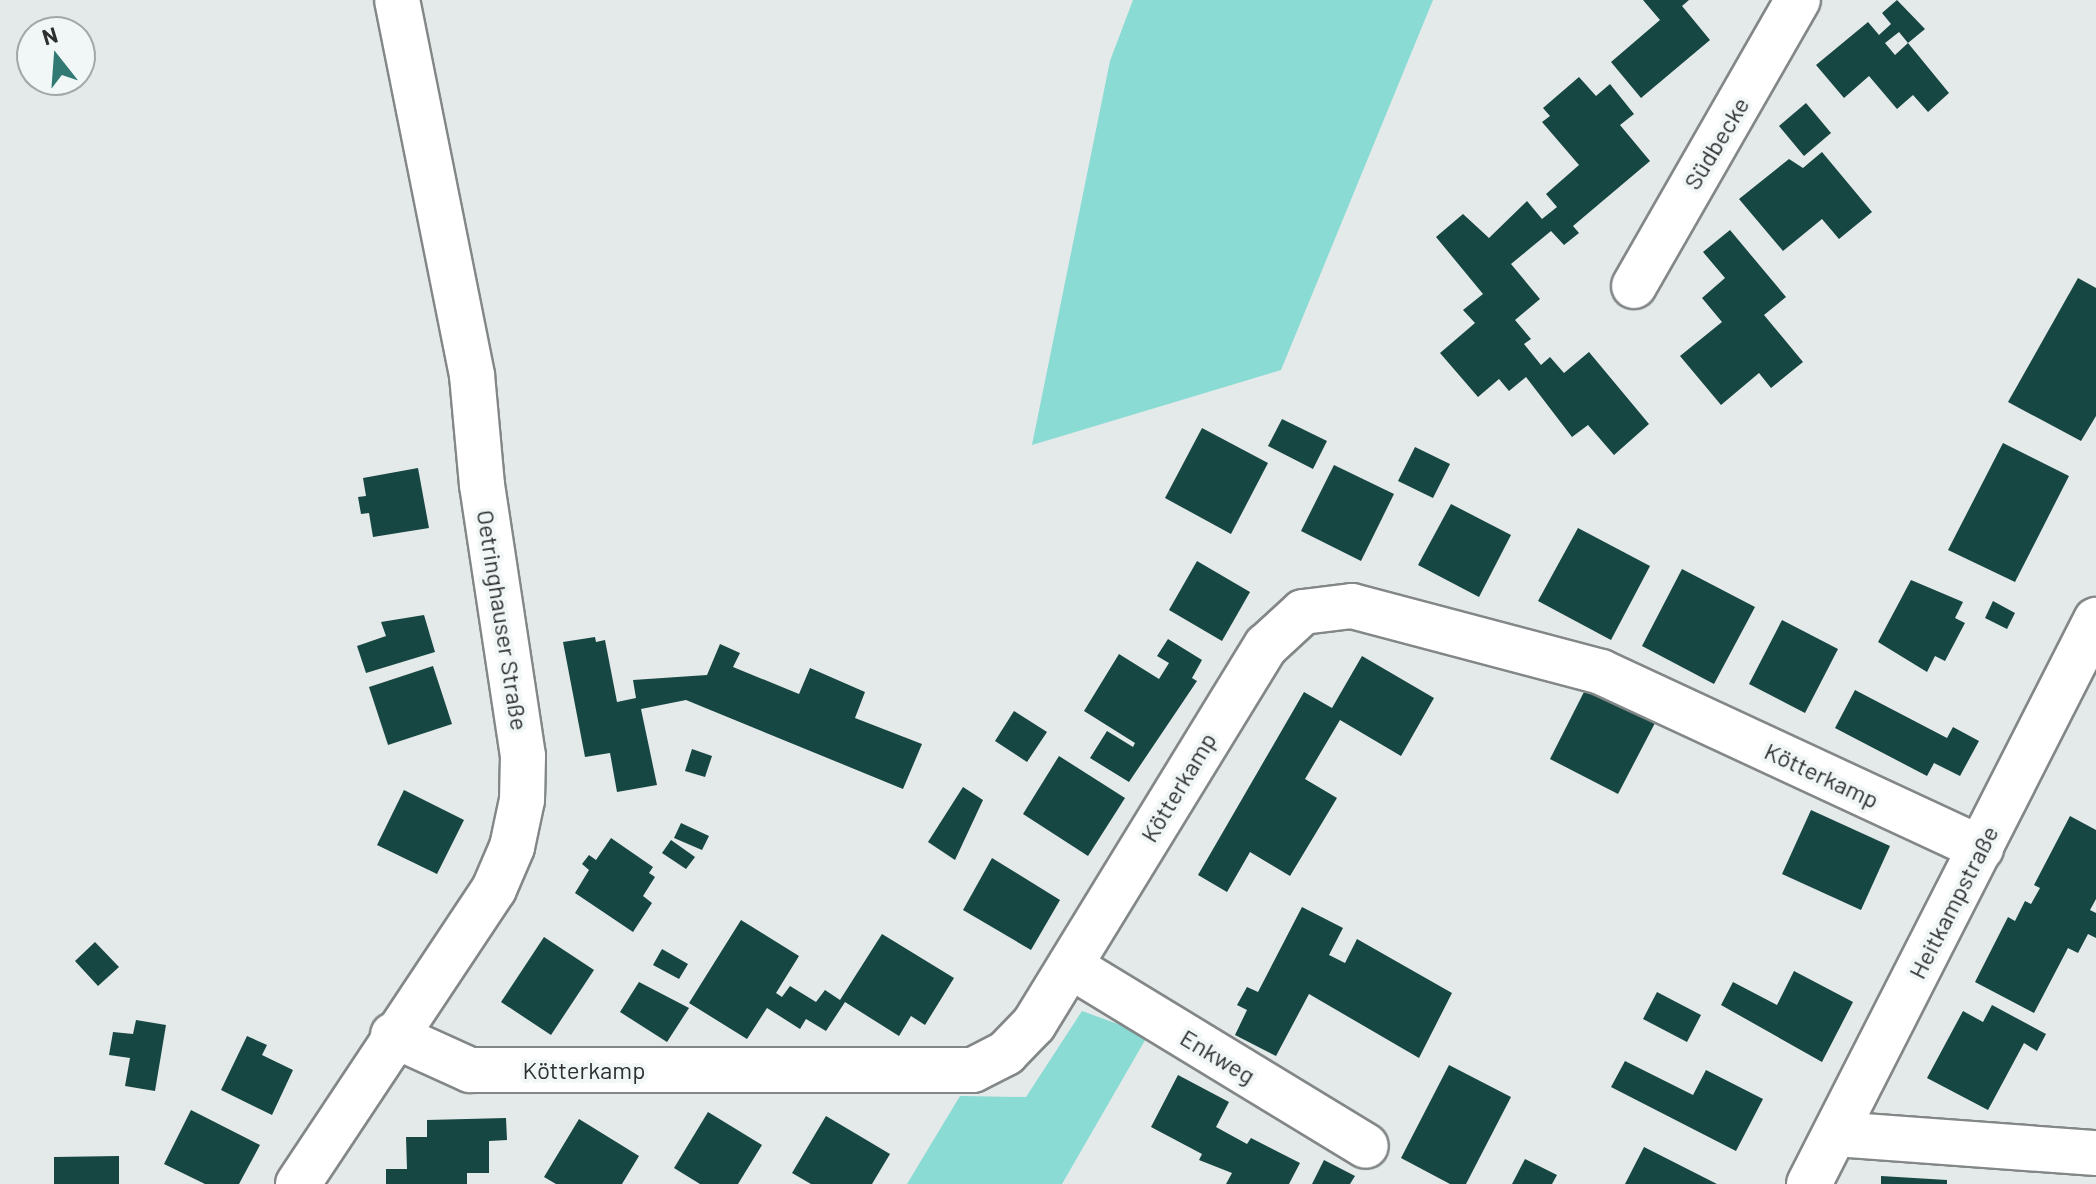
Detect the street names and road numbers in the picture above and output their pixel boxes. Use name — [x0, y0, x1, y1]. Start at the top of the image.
street label: Südbecke — [1677, 92, 1755, 194]
street label: Oetringhauser Straße — [471, 508, 535, 732]
street label: Kötterkamp — [1134, 727, 1222, 847]
street label: Kötterkamp — [1760, 736, 1884, 814]
street label: Heitkampstraße — [1902, 821, 2004, 983]
street label: Enkweg — [1175, 1023, 1261, 1089]
street label: Kötterkamp — [523, 1056, 645, 1084]

